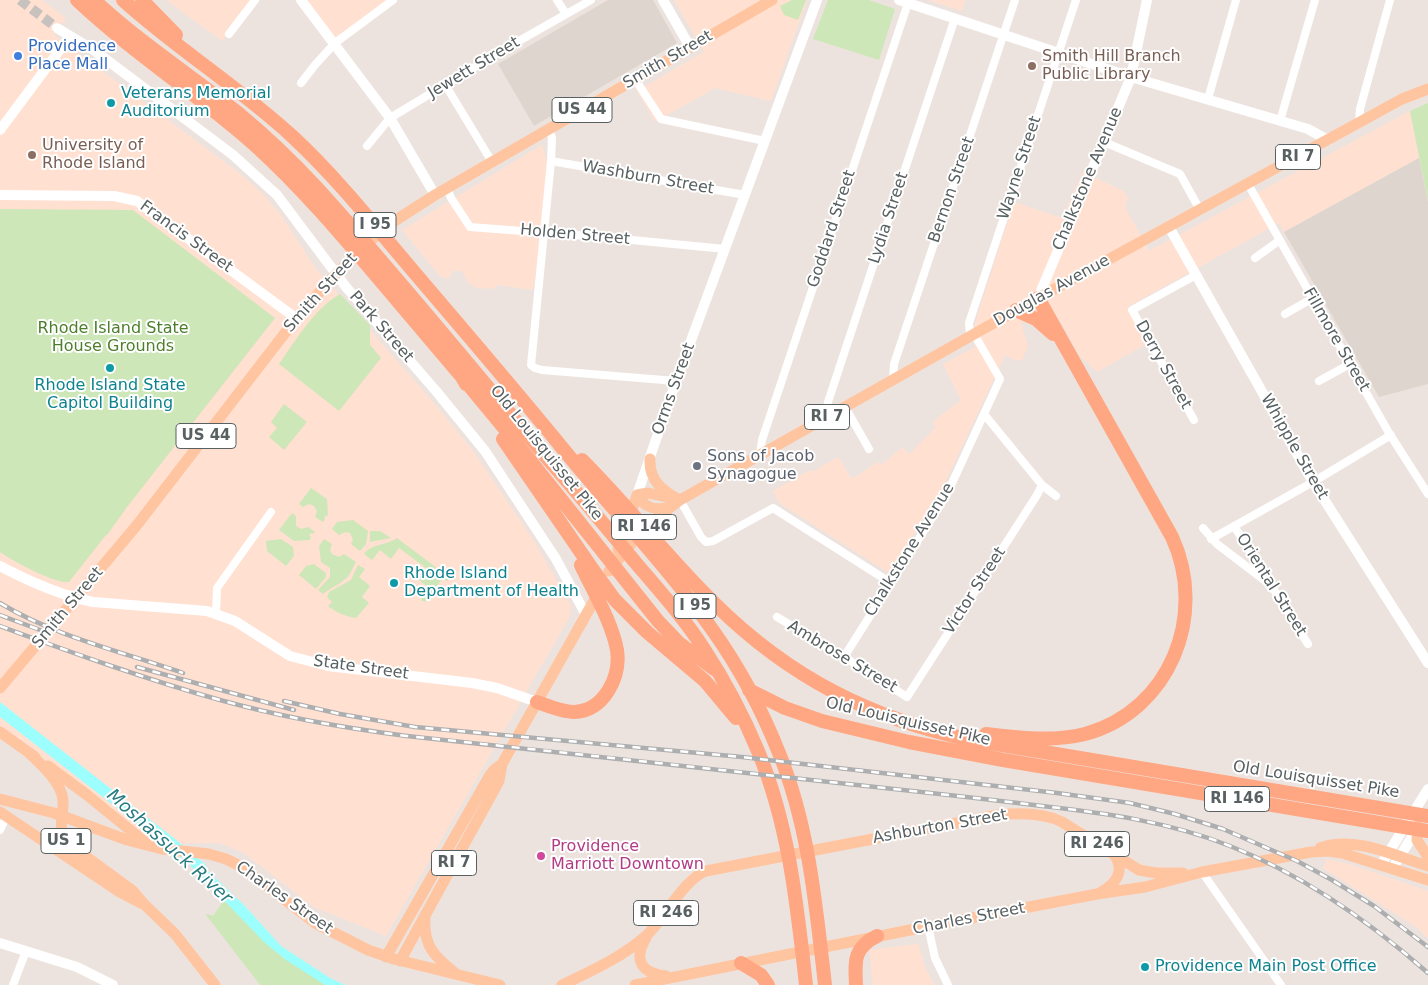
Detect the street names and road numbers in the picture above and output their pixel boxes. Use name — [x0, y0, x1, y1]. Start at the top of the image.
street label: Smith Street — [620, 27, 716, 93]
street label: Jewett Street — [425, 33, 523, 103]
road number: US 44 — [552, 98, 612, 122]
street label: Chalkstone Avenue — [1049, 104, 1127, 254]
street label: Wayne Street — [994, 114, 1046, 222]
street label: Bernon Street — [925, 134, 979, 246]
road number: RI 7 — [1276, 144, 1320, 170]
street label: Washburn Street — [581, 157, 715, 199]
street label: Goddard Street — [804, 168, 860, 290]
street label: Lydia Street — [865, 170, 913, 266]
street label: Francis Street — [136, 197, 236, 277]
road number: I 95 — [354, 212, 396, 238]
street label: Holden Street — [519, 221, 631, 249]
street label: Smith Street — [280, 249, 362, 337]
street label: Douglas Avenue — [991, 251, 1113, 331]
street label: Fillmore Street — [1299, 285, 1373, 395]
street label: Park Street — [345, 287, 417, 367]
street label: Derry Street — [1131, 317, 1195, 413]
street label: Orms Street — [648, 340, 700, 438]
street label: Old Louisquisset Pike — [486, 381, 606, 525]
street label: Whipple Street — [1256, 391, 1332, 503]
road number: RI 7 — [804, 404, 850, 430]
road number: US 44 — [176, 424, 236, 448]
street label: Chalkstone Avenue — [861, 480, 959, 620]
road number: RI 146 — [612, 514, 676, 540]
street label: Oriental Street — [1232, 530, 1310, 640]
street label: Victor Street — [940, 544, 1010, 638]
street label: Smith Street — [28, 563, 108, 653]
road number: I 95 — [674, 594, 716, 618]
street label: Ambrose Street — [784, 617, 900, 697]
street label: State Street — [312, 652, 410, 684]
street label: Old Louisquisset Pike — [824, 694, 992, 750]
street label: Old Louisquisset Pike — [1231, 757, 1401, 803]
road number: RI 146 — [1204, 786, 1270, 812]
street label: Ashburton Street — [871, 806, 1009, 848]
road number: US 1 — [41, 828, 91, 854]
road number: RI 246 — [1064, 832, 1130, 856]
road number: RI 7 — [432, 850, 476, 876]
street label: Charles Street — [232, 857, 336, 939]
street label: Charles Street — [911, 899, 1027, 939]
road number: RI 246 — [634, 900, 698, 926]

